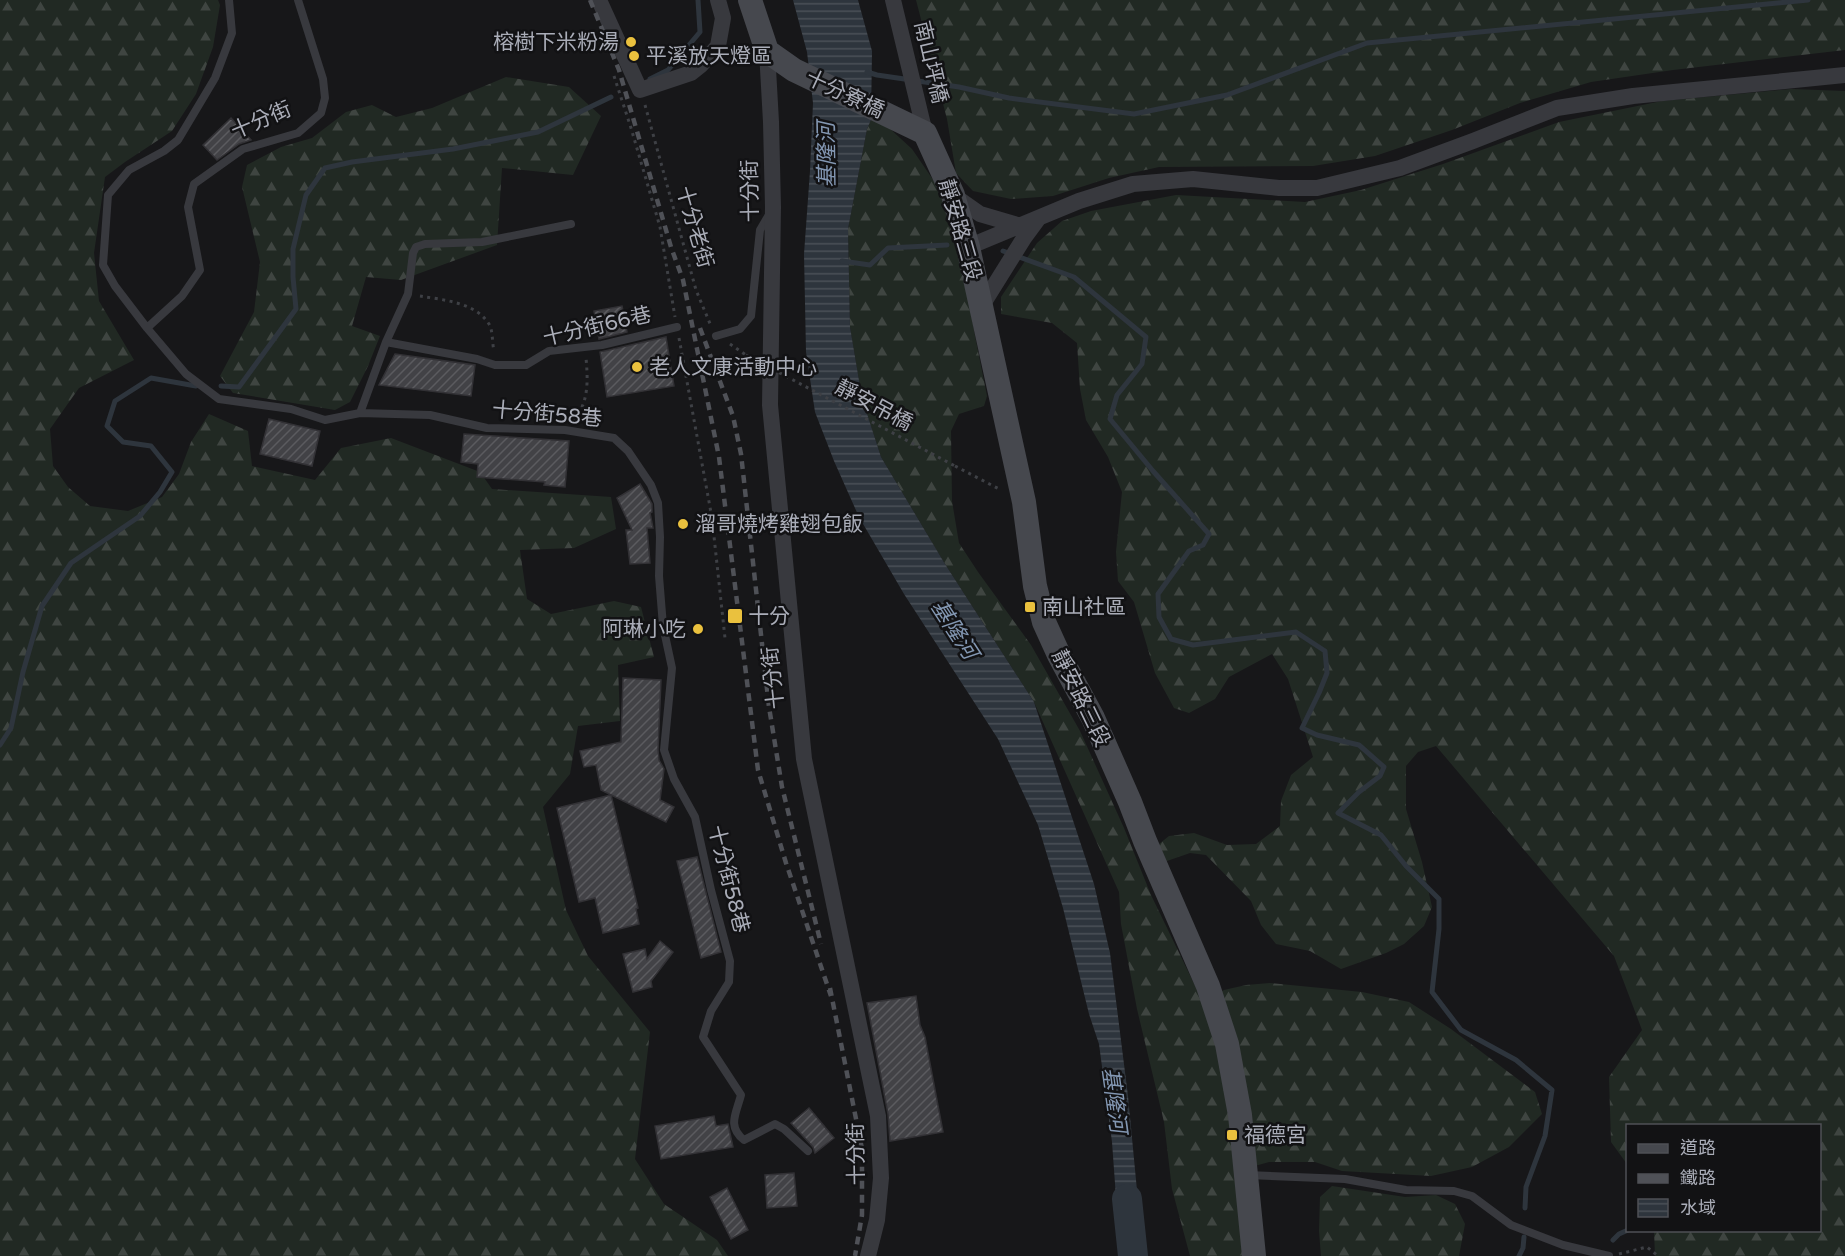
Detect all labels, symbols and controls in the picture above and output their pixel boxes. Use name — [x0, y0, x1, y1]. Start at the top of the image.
street label: 南山坪橋 — [909, 18, 952, 106]
place label: 榕樹下米粉湯 — [493, 30, 619, 55]
marker: 榕樹下米粉湯 — [624, 35, 638, 49]
place label: 平溪放天燈區 — [646, 44, 772, 69]
marker: 平溪放天燈區 — [627, 49, 641, 63]
street label: 十分寮橋 — [801, 65, 888, 124]
street label: 十分街 — [227, 97, 295, 144]
water label: 基隆河 — [813, 118, 841, 188]
street label: 十分街 — [737, 159, 764, 223]
street label: 靜安路三段 — [933, 176, 986, 284]
street label: 十分老街 — [671, 183, 718, 271]
street label: 十分街66巷 — [541, 302, 654, 351]
place label: 老人文康活動中心 — [649, 355, 817, 380]
marker: 老人文康活動中心 — [630, 360, 644, 374]
street label: 靜安吊橋 — [831, 375, 917, 436]
street label: 十分街58巷 — [491, 397, 603, 432]
place label: 溜哥燒烤雞翅包飯 — [695, 512, 863, 537]
marker: 溜哥燒烤雞翅包飯 — [676, 517, 690, 531]
water label: 基隆河 — [925, 595, 985, 668]
place label: 南山社區 — [1042, 595, 1126, 620]
marker: 南山社區 — [1023, 600, 1037, 614]
place label: 十分 — [748, 604, 790, 629]
marker: 十分 — [726, 607, 744, 625]
place label: 阿琳小吃 — [602, 617, 686, 642]
marker: 阿琳小吃 — [691, 622, 705, 636]
street label: 十分街 — [758, 645, 789, 711]
street label: 靜安路三段 — [1046, 646, 1115, 751]
street label: 十分街58巷 — [703, 823, 754, 936]
water label: 基隆河 — [1097, 1066, 1132, 1139]
street label: 十分街 — [843, 1122, 870, 1186]
place label: 福德宮 — [1244, 1123, 1307, 1148]
legend — [1626, 1124, 1821, 1232]
marker: 福德宮 — [1225, 1128, 1239, 1142]
text: 道路 — [1680, 1137, 1716, 1159]
text: 鐵路 — [1680, 1167, 1716, 1189]
text: 水域 — [1680, 1197, 1716, 1219]

